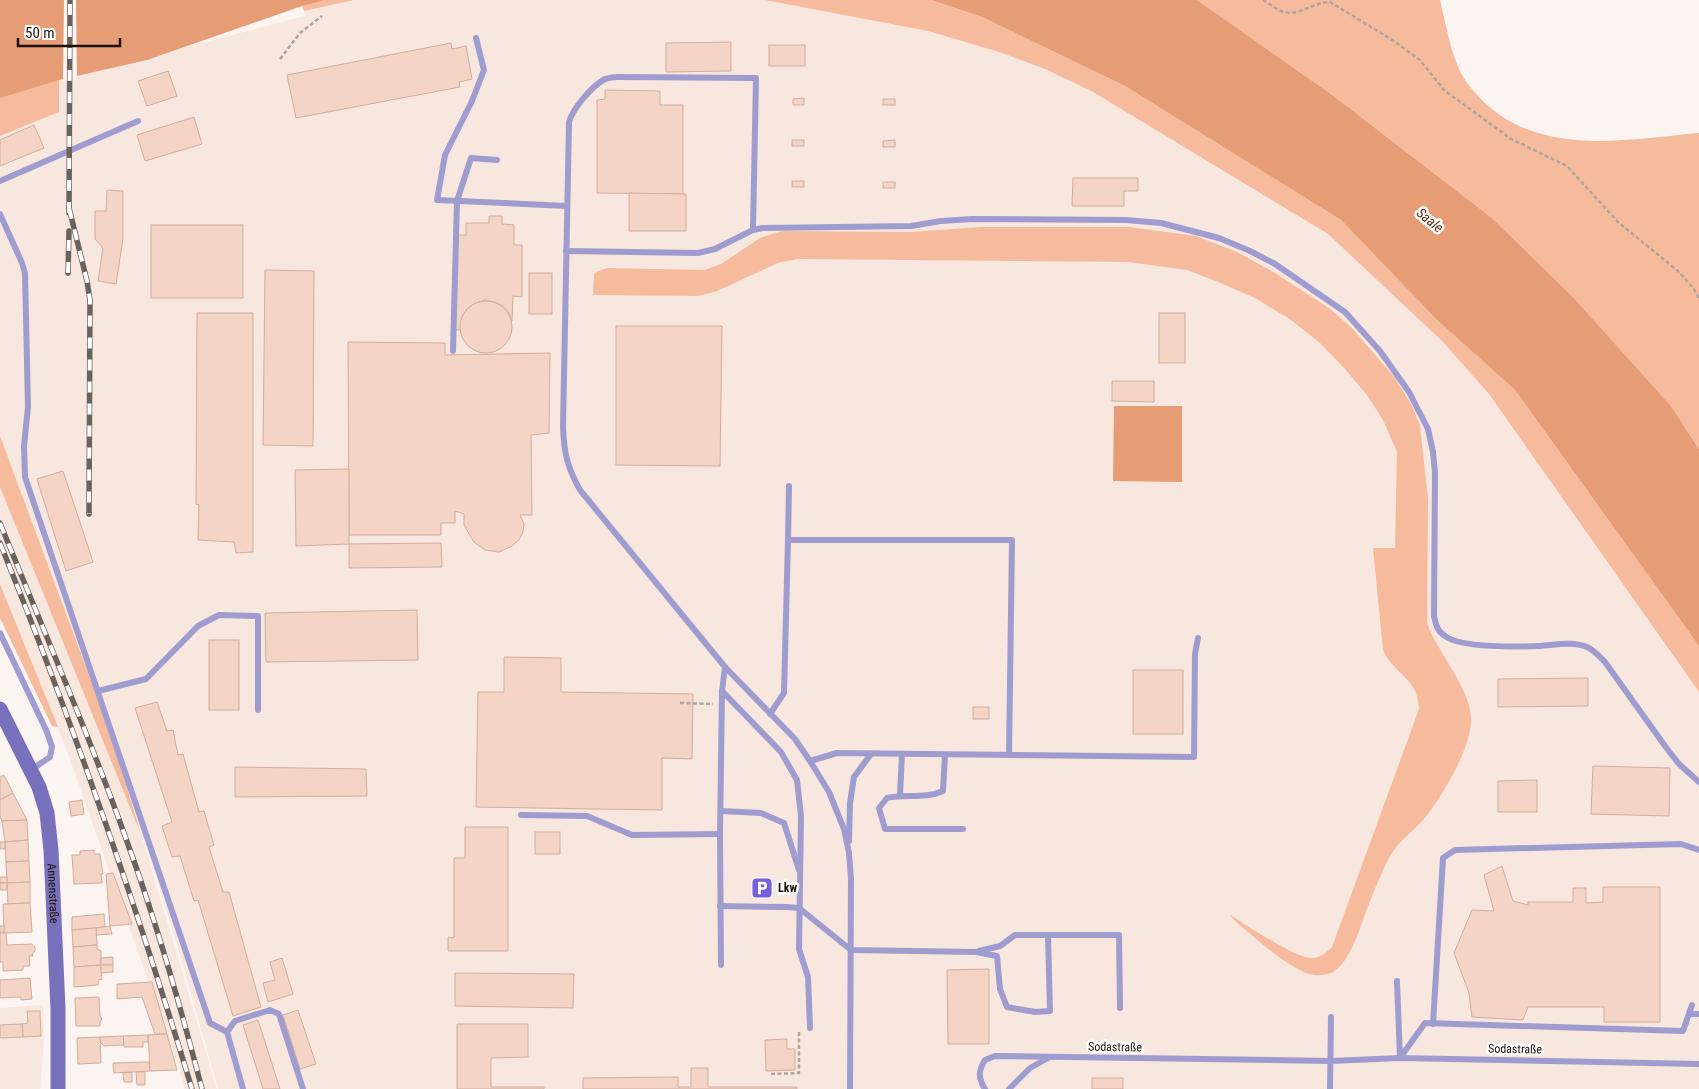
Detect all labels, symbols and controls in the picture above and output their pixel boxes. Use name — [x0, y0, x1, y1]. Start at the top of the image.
scale bar — [18, 15, 120, 47]
text: 50 m — [25, 24, 55, 42]
water label: Saale — [1413, 204, 1447, 236]
street label: Annenstraße — [45, 863, 61, 924]
parking icon: Lkw — [750, 876, 774, 900]
place label: Lkw — [778, 881, 797, 895]
street label: Sodastraße — [1088, 1040, 1143, 1054]
street label: Sodastraße — [1488, 1042, 1543, 1056]

